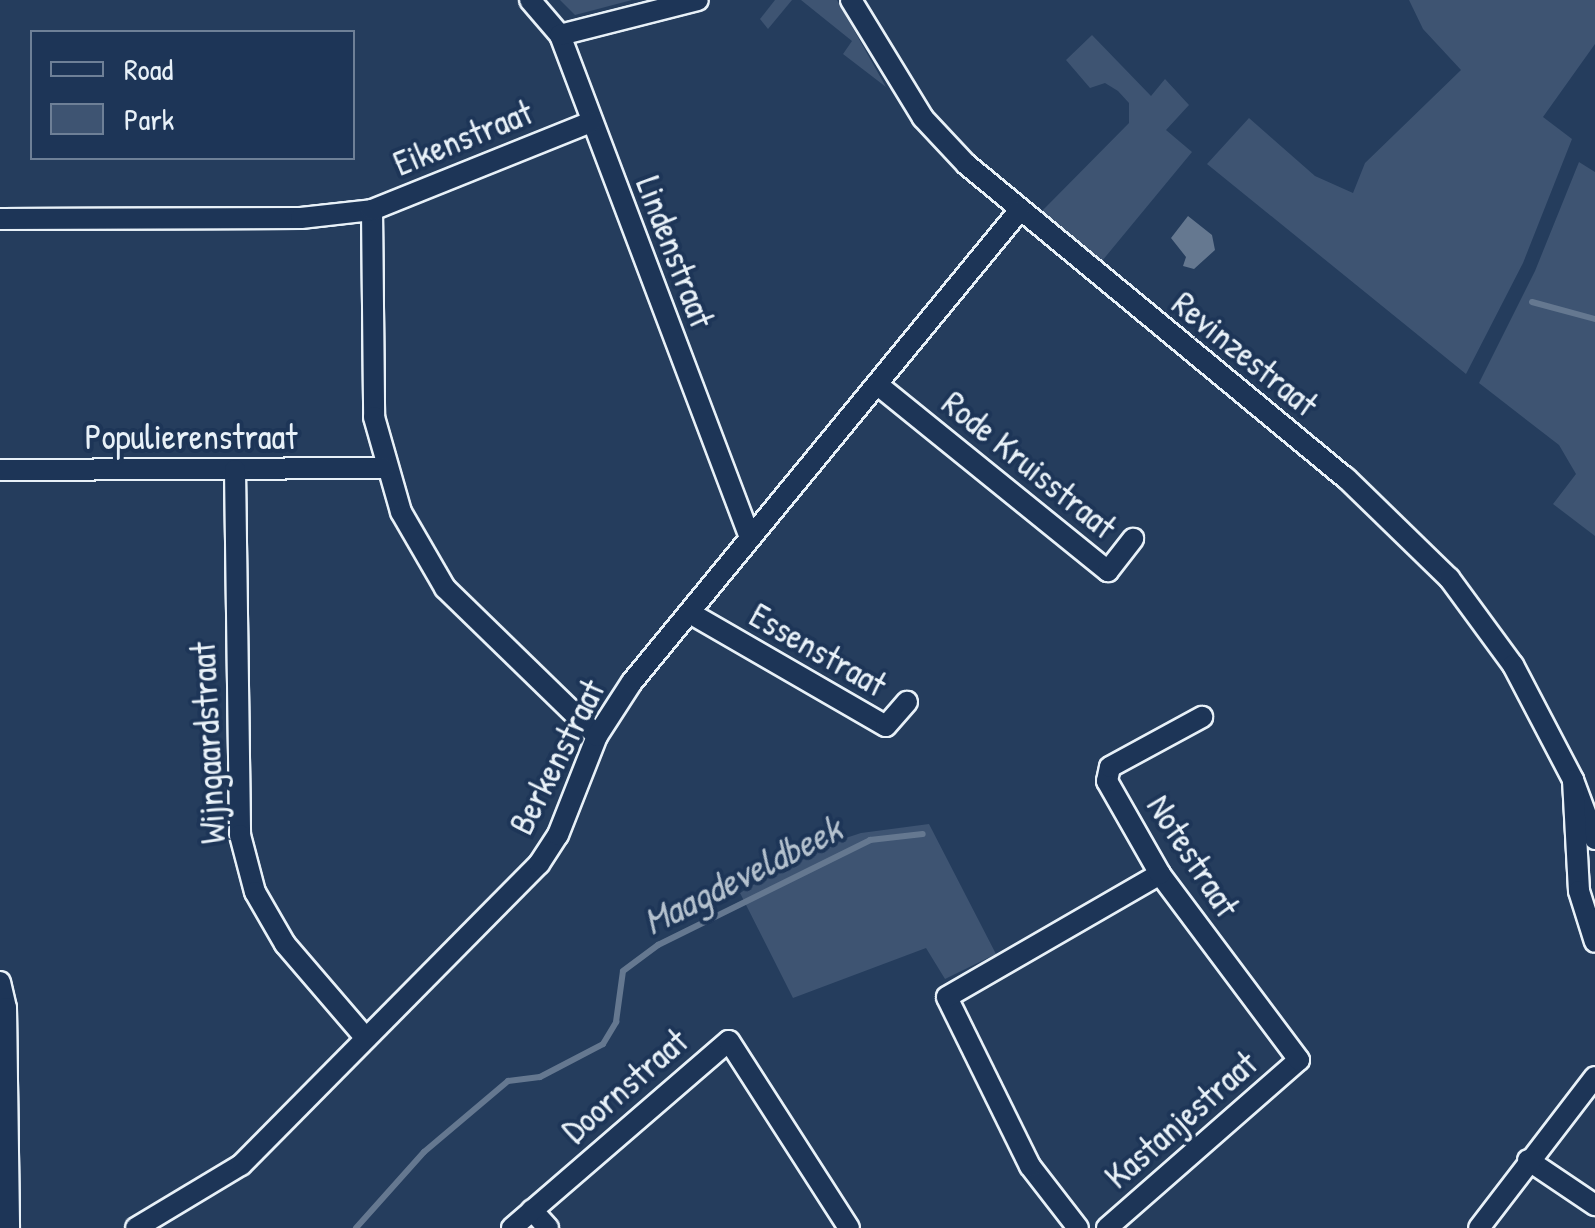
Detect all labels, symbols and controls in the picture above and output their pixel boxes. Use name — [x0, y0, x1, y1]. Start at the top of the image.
legend — [30, 30, 355, 160]
text: Road — [124, 49, 173, 89]
street label: Eikenstraat — [387, 91, 539, 185]
text: Park — [124, 99, 174, 139]
street label: Lindenstraat — [627, 170, 723, 334]
street label: Revinzestraat — [1164, 283, 1326, 425]
street label: Rode Kruisstraat — [934, 382, 1124, 548]
street label: Populierenstraat — [85, 416, 297, 458]
street label: Essenstraat — [742, 594, 894, 706]
street label: Wijngaardstraat — [182, 641, 234, 845]
street label: Berkenstraat — [500, 673, 614, 841]
street label: Notestraat — [1138, 787, 1248, 925]
water label: Maagdeveldbeek — [635, 806, 849, 944]
street label: Doornstraat — [554, 1020, 696, 1152]
street label: Kastanjestraat — [1096, 1043, 1266, 1197]

